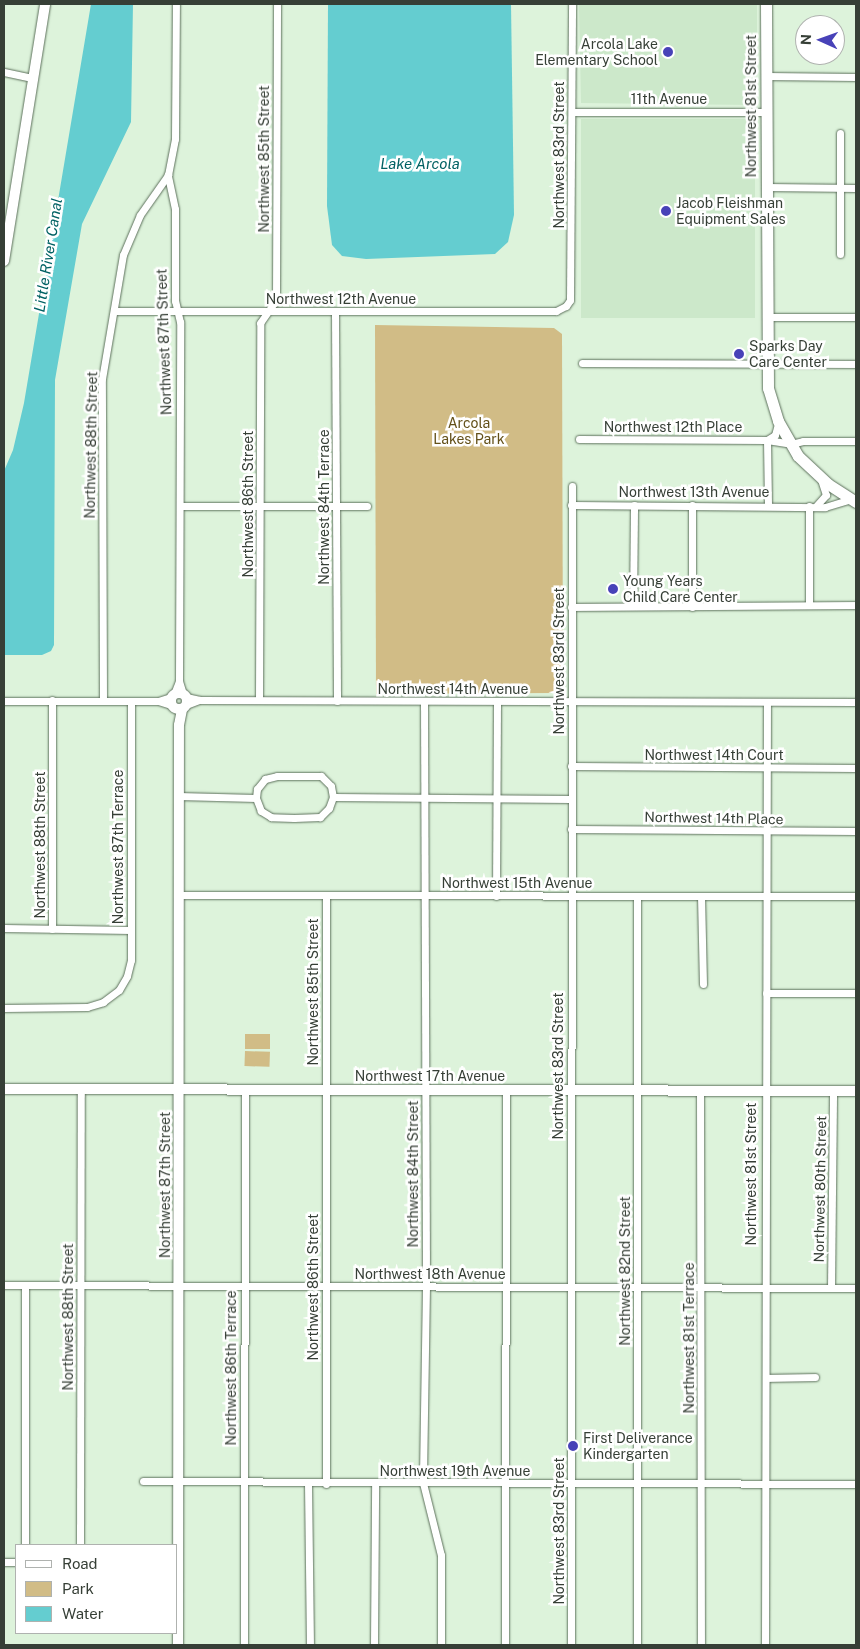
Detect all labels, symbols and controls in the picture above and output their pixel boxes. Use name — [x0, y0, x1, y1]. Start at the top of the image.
north arrow — [795, 15, 845, 65]
text: N — [798, 34, 814, 45]
street label: Northwest 81st Street — [743, 35, 759, 177]
place label: Arcola Lake Elementary School — [535, 36, 658, 68]
marker: Arcola Lake Elementary School — [662, 46, 674, 58]
street label: Northwest 83rd Street — [551, 81, 567, 229]
street label: Northwest 85th Street — [256, 85, 272, 233]
street label: 11th Avenue — [631, 91, 707, 107]
water label: Lake Arcola — [380, 155, 460, 173]
place label: Jacob Fleishman Equipment Sales — [676, 195, 786, 228]
water label: Little River Canal — [30, 197, 66, 313]
marker: Jacob Fleishman Equipment Sales — [660, 205, 672, 217]
street label: Northwest 87th Street — [153, 269, 175, 415]
street label: Northwest 12th Avenue — [266, 291, 416, 307]
place label: Sparks Day Care Center — [749, 338, 827, 371]
marker: Sparks Day Care Center — [733, 348, 745, 360]
street label: Northwest 88th Street — [81, 371, 101, 519]
park label: Arcola Lakes Park — [433, 415, 505, 448]
street label: Northwest 12th Place — [604, 419, 742, 435]
street label: Northwest 84th Terrace — [316, 429, 332, 585]
street label: Northwest 86th Street — [240, 431, 256, 577]
street label: Northwest 13th Avenue — [619, 484, 769, 500]
place label: Young Years Child Care Center — [623, 573, 738, 606]
marker: Young Years Child Care Center — [607, 583, 619, 595]
street label: Northwest 83rd Street — [551, 587, 567, 735]
street label: Northwest 14th Avenue — [378, 681, 528, 697]
street label: Northwest 14th Court — [644, 747, 784, 763]
street label: Northwest 87th Terrace — [110, 770, 126, 924]
street label: Northwest 88th Street — [32, 771, 48, 919]
street label: Northwest 14th Place — [644, 808, 784, 828]
street label: Northwest 15th Avenue — [441, 875, 593, 891]
street label: Northwest 85th Street — [305, 918, 321, 1066]
street label: Northwest 83rd Street — [550, 992, 566, 1140]
street label: Northwest 17th Avenue — [355, 1068, 505, 1084]
street label: Northwest 84th Street — [405, 1100, 421, 1248]
street label: Northwest 81st Street — [743, 1103, 759, 1245]
street label: Northwest 87th Street — [157, 1112, 173, 1258]
street label: Northwest 80th Street — [810, 1116, 830, 1262]
street label: Northwest 82nd Street — [617, 1196, 633, 1346]
street label: Northwest 86th Street — [305, 1214, 321, 1360]
street label: Northwest 88th Street — [60, 1243, 76, 1391]
street label: Northwest 81st Terrace — [681, 1262, 697, 1414]
street label: Northwest 18th Avenue — [354, 1266, 506, 1282]
street label: Northwest 86th Terrace — [223, 1290, 239, 1446]
place label: First Deliverance Kindergarten — [583, 1430, 693, 1462]
marker: First Deliverance Kindergarten — [567, 1440, 579, 1452]
street label: Northwest 83rd Street — [551, 1457, 567, 1605]
street label: Northwest 19th Avenue — [380, 1463, 530, 1479]
legend — [15, 1544, 178, 1634]
text: Road — [62, 1555, 98, 1572]
text: Park — [62, 1580, 94, 1597]
text: Water — [62, 1605, 104, 1622]

